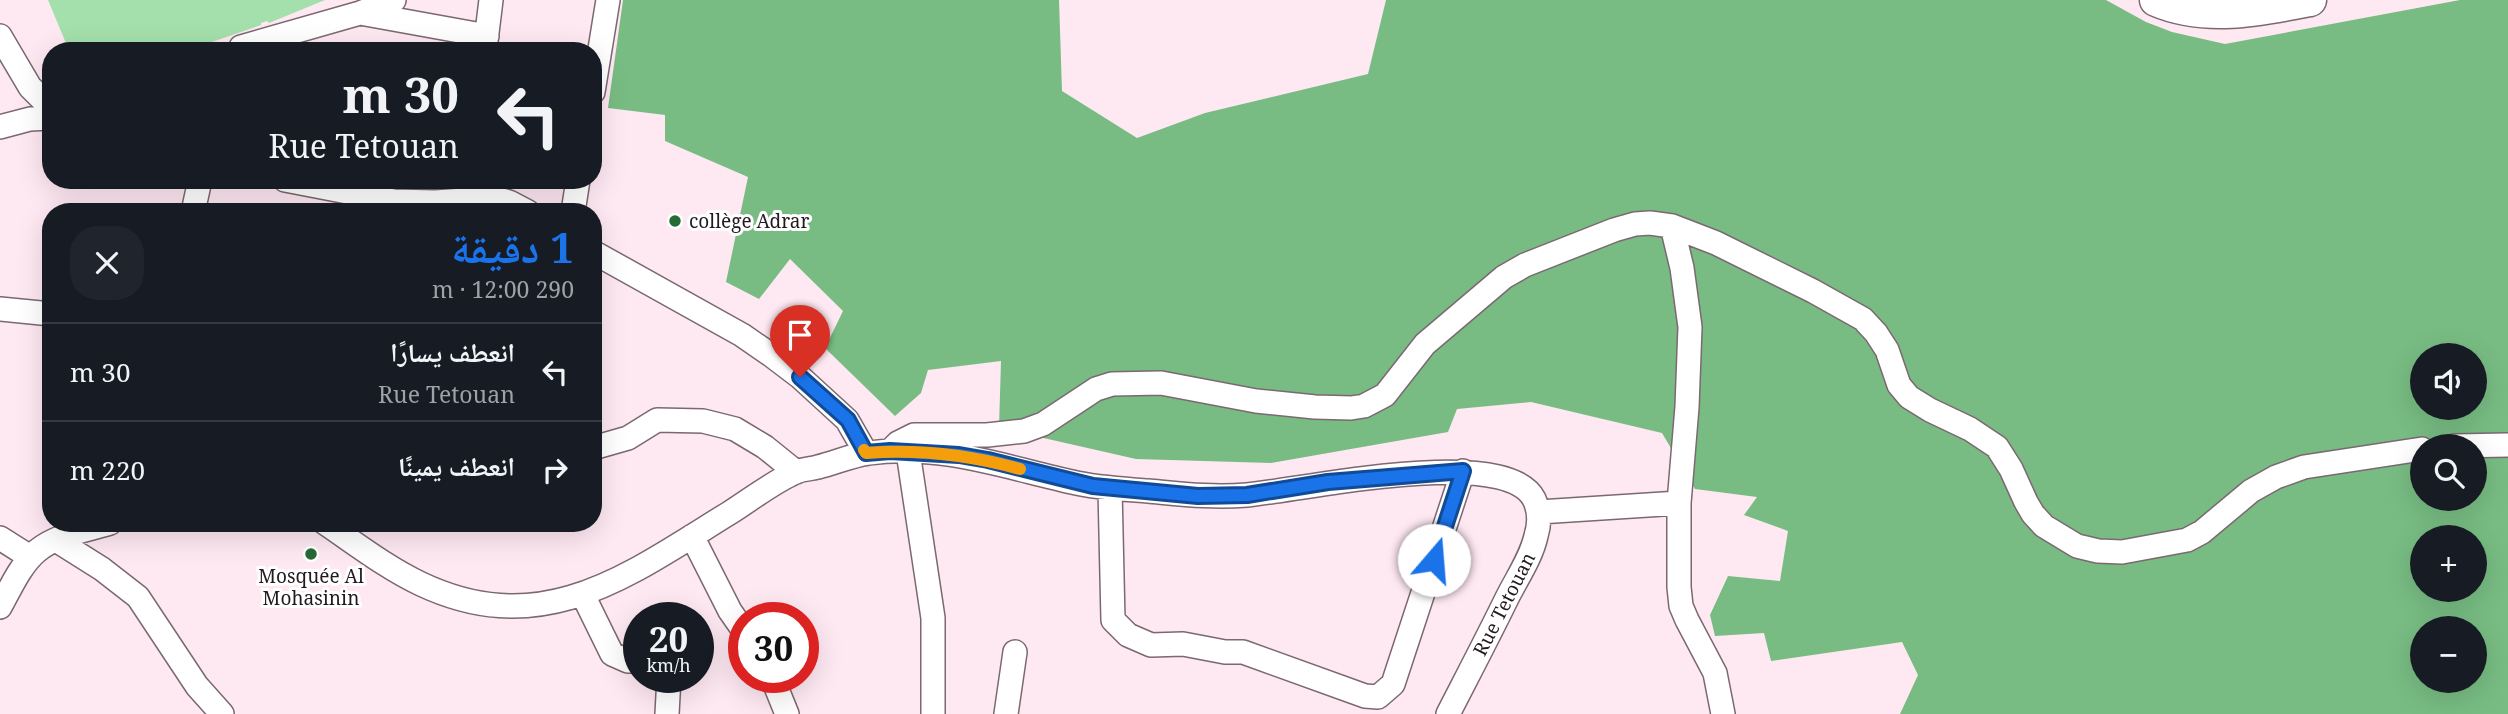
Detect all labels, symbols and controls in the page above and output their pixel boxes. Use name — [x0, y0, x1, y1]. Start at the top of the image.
text: 30 m — [343, 61, 459, 127]
icon: left — [483, 70, 574, 161]
text: Rue Tetouan — [268, 124, 459, 167]
place label: collège Adrar — [689, 208, 810, 234]
marker: collège Adrar — [667, 213, 683, 229]
text: 1 دقيقة — [451, 218, 574, 275]
button: close — [70, 226, 144, 300]
text: 290 m · 12:00 — [432, 273, 574, 305]
pin — [770, 305, 830, 377]
icon: arrive — [781, 316, 819, 354]
text: انعطف يسارًا — [390, 334, 515, 370]
map controls — [2410, 343, 2487, 693]
button: sound — [2410, 343, 2487, 420]
icon: left — [536, 353, 574, 391]
text: 30 m — [70, 354, 130, 390]
text: Rue Tetouan — [378, 378, 515, 410]
button: search — [2410, 434, 2487, 511]
text: انعطف يمينًا — [398, 448, 515, 484]
icon: right — [536, 451, 574, 489]
text: 220 m — [70, 452, 145, 488]
position arrow — [1397, 523, 1471, 597]
button: + — [2410, 525, 2487, 602]
marker: Mosquée Al Mohasinin — [303, 546, 319, 562]
street label: Rue Tetouan — [1467, 548, 1541, 660]
place label: Mosquée Al Mohasinin — [258, 563, 364, 611]
speed limit sign: 30 — [728, 602, 819, 693]
text: 20 — [649, 615, 688, 662]
button: − — [2410, 616, 2487, 693]
text: km/h — [646, 653, 691, 677]

